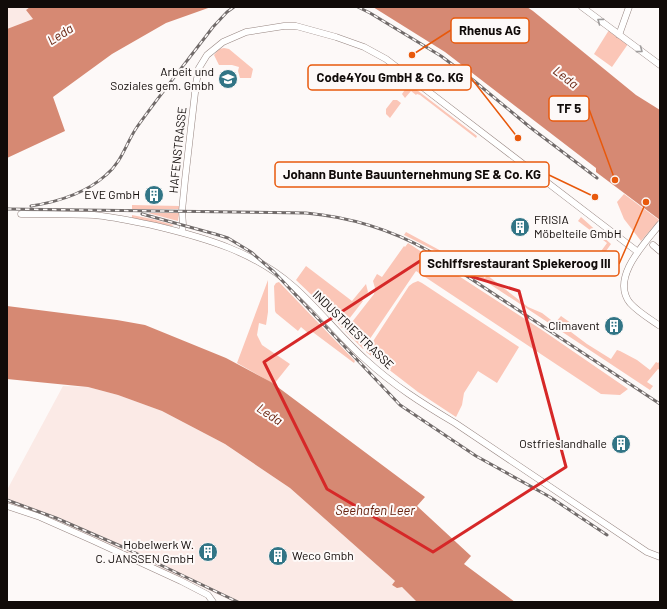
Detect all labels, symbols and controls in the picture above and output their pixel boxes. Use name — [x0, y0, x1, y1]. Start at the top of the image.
callout: Rhenus AG — [451, 18, 529, 43]
one-way arrow — [598, 19, 605, 26]
water label: Leda — [44, 20, 76, 48]
text: Rhenus AG — [459, 22, 521, 38]
one-way arrow — [635, 45, 642, 52]
water label: Leda — [550, 62, 582, 92]
place label: Arbeit und Soziales gem. Gmbh — [110, 64, 214, 92]
callout: Code4You GmbH & Co. KG — [308, 65, 471, 90]
school or university icon: Arbeit und Soziales gem. Gmbh — [217, 68, 239, 90]
text: Code4You GmbH & Co. KG — [317, 69, 463, 85]
callout: TF 5 — [549, 96, 589, 121]
text: TF 5 — [557, 100, 581, 116]
street label: HAFENSTRASSE — [166, 106, 189, 194]
callout: Johann Bunte Bauunternehmung SE & Co. KG — [275, 162, 549, 187]
text: Johann Bunte Bauunternehmung SE & Co. KG — [283, 166, 541, 182]
building icon: EVE GmbH — [143, 184, 165, 206]
place label: EVE GmbH — [84, 187, 140, 201]
place label: FRISIA Möbelteile GmbH — [534, 212, 622, 240]
building icon: FRISIA Möbelteile GmbH — [509, 216, 531, 238]
callout: Schiffsrestaurant Spiekeroog III — [420, 251, 619, 276]
text: Schiffsrestaurant Spiekeroog III — [427, 255, 611, 271]
street label: INDUSTRIESTRASSE — [310, 287, 397, 371]
building icon: Climavent — [603, 315, 625, 337]
place label: Climavent — [548, 318, 600, 332]
water label: Leda — [254, 400, 286, 428]
building icon: Ostfrieslandhalle — [610, 433, 632, 455]
place label: Ostfrieslandhalle — [519, 436, 607, 450]
water label: Seehafen Leer — [335, 502, 415, 518]
place label: Hobelwerk W. C. JANSSEN GmbH — [95, 537, 194, 565]
building icon: Hobelwerk W. C. JANSSEN GmbH — [197, 541, 219, 563]
building icon: Weco Gmbh — [267, 545, 289, 567]
place label: Weco Gmbh — [292, 548, 354, 562]

